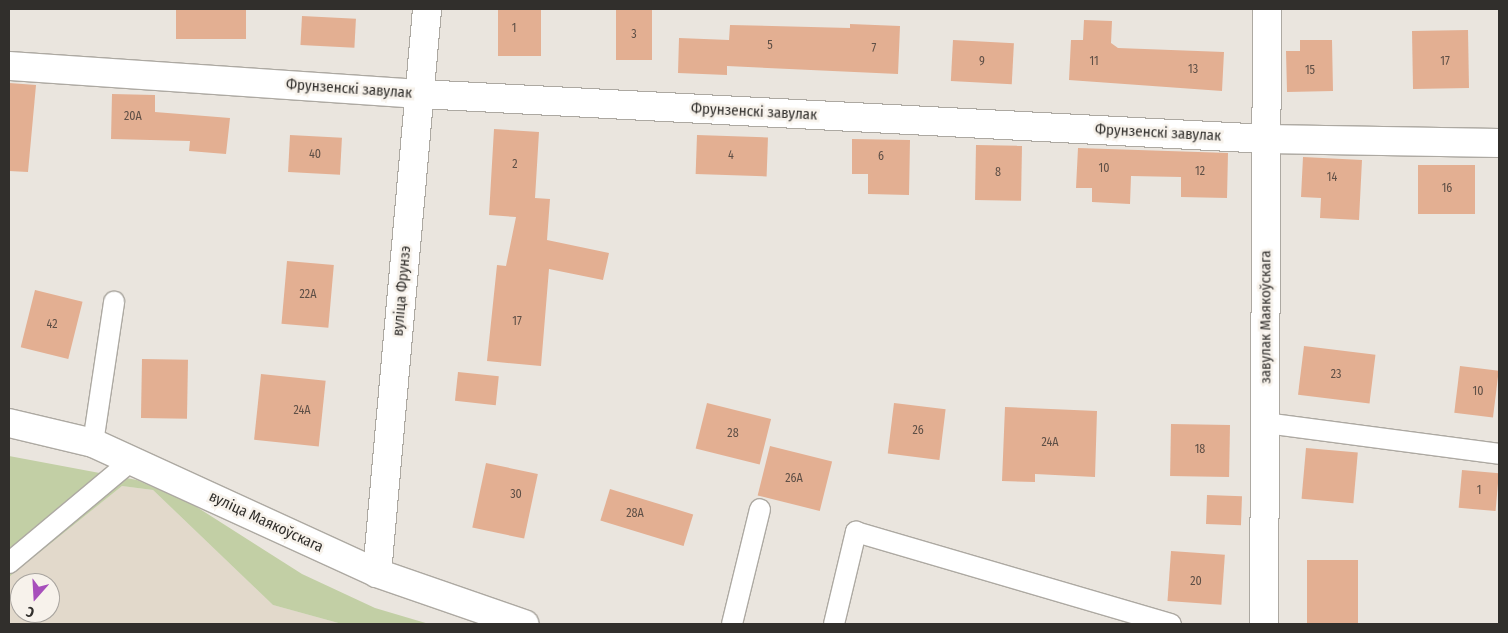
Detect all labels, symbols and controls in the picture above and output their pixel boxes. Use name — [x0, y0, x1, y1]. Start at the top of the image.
house number: 1 — [512, 22, 516, 36]
house number: 3 — [631, 28, 637, 42]
house number: 5 — [767, 39, 773, 53]
house number: 7 — [872, 42, 876, 56]
house number: 9 — [979, 55, 985, 69]
house number: 11 — [1089, 55, 1099, 69]
house number: 17 — [1440, 55, 1450, 69]
house number: 13 — [1188, 63, 1198, 77]
house number: 15 — [1305, 64, 1315, 78]
street label: Фрунзенскі завулак — [285, 76, 413, 102]
street label: Фрунзенскі завулак — [690, 100, 818, 124]
house number: 20А — [124, 110, 142, 124]
street label: Фрунзенскі завулак — [1094, 121, 1222, 145]
house number: 40 — [309, 148, 321, 162]
house number: 4 — [728, 149, 734, 163]
house number: 6 — [878, 150, 884, 164]
house number: 2 — [512, 158, 518, 172]
house number: 10 — [1099, 162, 1109, 176]
house number: 12 — [1195, 165, 1205, 179]
house number: 8 — [995, 166, 1001, 180]
house number: 14 — [1327, 171, 1337, 185]
house number: 16 — [1442, 182, 1452, 196]
street label: вуліца Фрунзэ — [389, 245, 415, 337]
street label: завулак Маякоўскага — [1257, 250, 1275, 384]
house number: 22А — [300, 288, 316, 302]
house number: 17 — [512, 315, 522, 329]
house number: 42 — [47, 318, 57, 332]
house number: 23 — [1331, 368, 1341, 382]
house number: 10 — [1473, 385, 1483, 399]
house number: 24А — [293, 404, 311, 418]
house number: 26 — [912, 424, 924, 438]
house number: 28 — [727, 427, 739, 441]
house number: 24А — [1041, 436, 1059, 450]
house number: 18 — [1195, 443, 1205, 457]
house number: 26А — [785, 472, 803, 486]
house number: 1 — [1477, 484, 1481, 498]
street label: вуліца Маякоўскага — [206, 488, 326, 556]
house number: 30 — [510, 488, 522, 502]
house number: 28А — [626, 507, 644, 521]
north arrow — [10, 573, 60, 623]
house number: 20 — [1190, 575, 1202, 589]
text: С — [24, 602, 37, 621]

